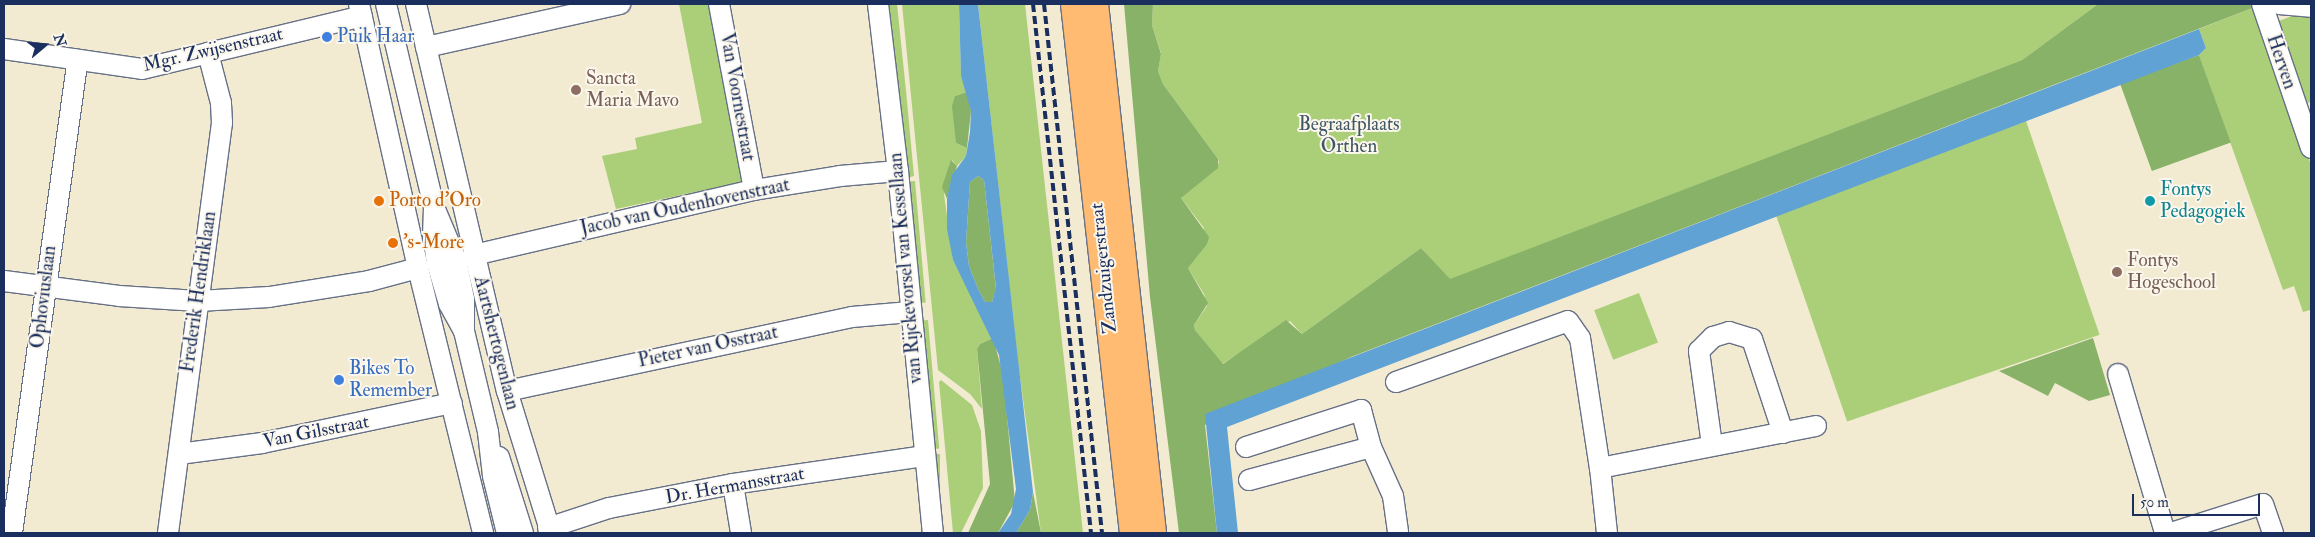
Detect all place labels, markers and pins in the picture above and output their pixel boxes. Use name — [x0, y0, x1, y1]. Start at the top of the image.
place label: Puik Haar — [337, 26, 414, 48]
marker: Puik Haar — [321, 31, 333, 43]
place label: Sancta Maria Mavo — [586, 68, 679, 112]
marker: Sancta Maria Mavo — [570, 84, 582, 96]
place label: Fontys Pedagogiek — [2160, 179, 2246, 223]
place label: Porto d'Oro — [389, 190, 481, 212]
marker: Porto d'Oro — [373, 195, 385, 207]
marker: Fontys Pedagogiek — [2144, 195, 2156, 207]
place label: 's-More — [403, 232, 464, 254]
marker: 's-More — [387, 237, 399, 249]
place label: Fontys Hogeschool — [2127, 250, 2216, 294]
marker: Fontys Hogeschool — [2111, 266, 2123, 278]
place label: Bikes To Remember — [349, 358, 432, 402]
marker: Bikes To Remember — [333, 374, 345, 386]

